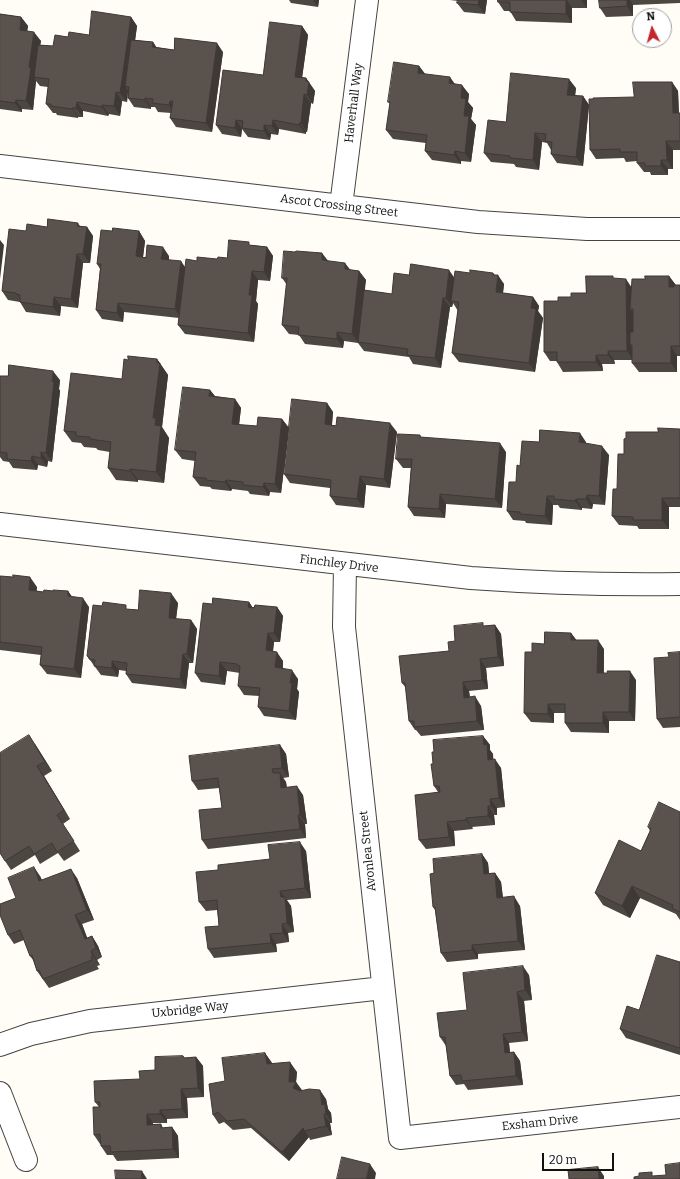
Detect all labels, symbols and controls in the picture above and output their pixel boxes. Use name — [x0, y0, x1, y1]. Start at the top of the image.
north arrow — [632, 8, 672, 48]
text: N — [646, 10, 656, 23]
street label: Haverhall Way — [342, 62, 366, 144]
street label: Ascot Crossing Street — [279, 192, 399, 220]
street label: Finchley Drive — [299, 552, 379, 576]
street label: Avonlea Street — [357, 810, 379, 892]
street label: Uxbridge Way — [151, 999, 229, 1021]
street label: Exsham Drive — [501, 1112, 579, 1134]
scale bar — [544, 1145, 616, 1171]
text: 20 m — [549, 1153, 577, 1167]

